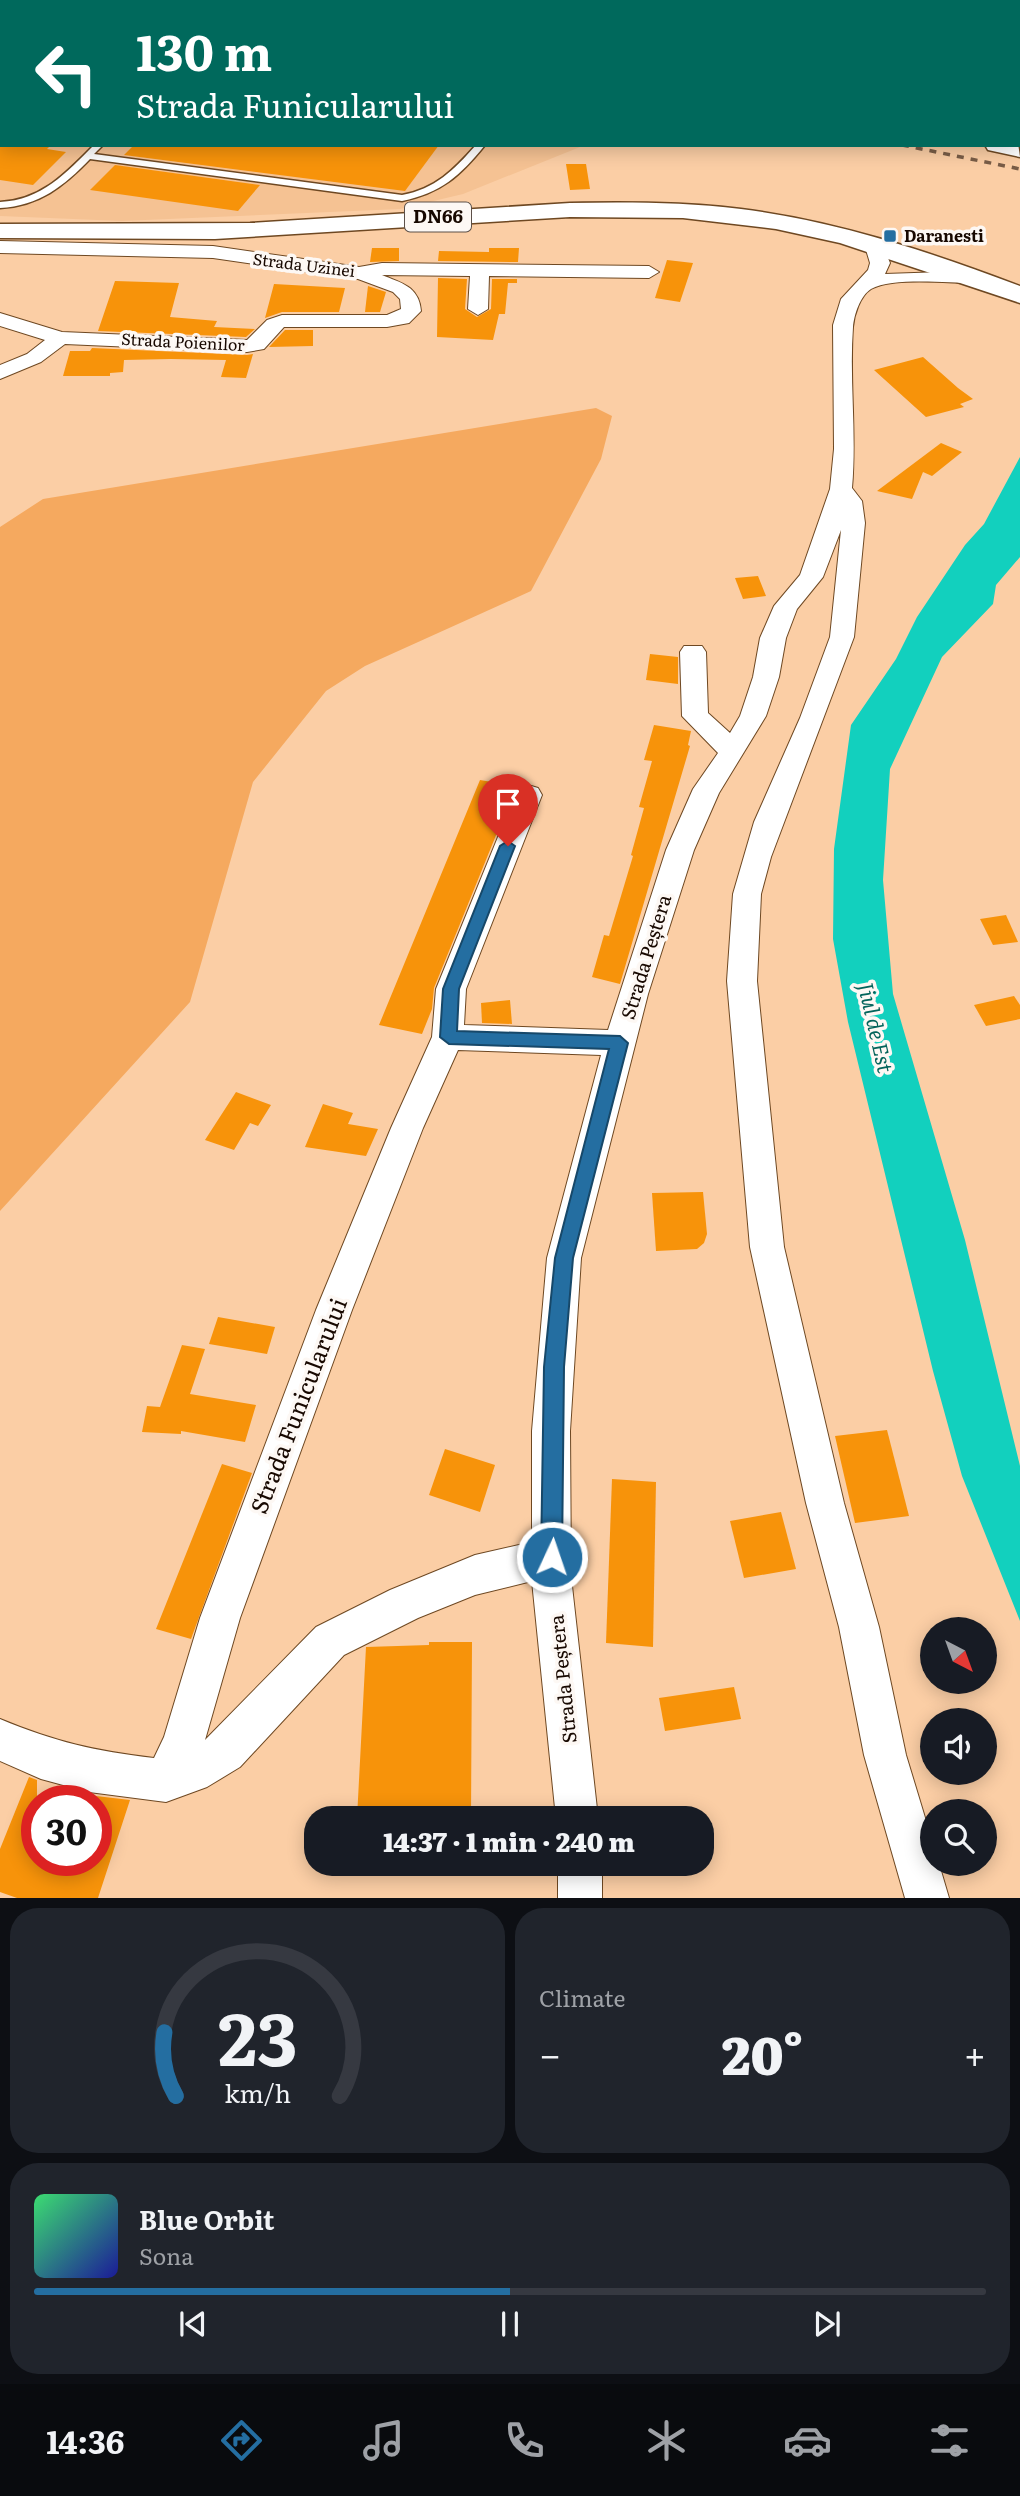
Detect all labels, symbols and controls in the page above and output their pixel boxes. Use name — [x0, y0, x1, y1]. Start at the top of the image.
text: 130 m — [136, 13, 272, 86]
icon: left — [21, 28, 112, 119]
text: Strada Funicularului — [136, 80, 454, 128]
road number: DN66 — [405, 202, 471, 232]
place label: Daranesti — [904, 223, 984, 247]
marker: Daranesti — [882, 228, 898, 244]
street label: Strada Uzinei — [252, 246, 357, 282]
street label: Strada Poienilor — [121, 326, 246, 356]
pin — [478, 774, 538, 846]
icon: arrive — [489, 785, 527, 823]
street label: Strada Peștera — [613, 890, 678, 1023]
water label: Jiul de Est — [852, 979, 903, 1076]
street label: Strada Funicularului — [240, 1292, 354, 1518]
position arrow — [515, 1520, 589, 1594]
street label: Strada Peștera — [541, 1613, 583, 1745]
north arrow — [920, 1617, 998, 1694]
map controls — [920, 1617, 997, 1876]
button: sound — [920, 1708, 997, 1785]
speed limit sign: 30 — [21, 1785, 112, 1876]
button: search — [920, 1799, 997, 1876]
text: 14:37 · 1 min · 240 m — [383, 1821, 635, 1860]
text: Climate — [539, 1980, 625, 2014]
text: 23 — [218, 1981, 297, 2089]
text: 20° — [722, 2014, 803, 2091]
text: − — [539, 2024, 561, 2081]
text: + — [964, 2024, 986, 2081]
text: km/h — [224, 2074, 291, 2111]
text: Blue Orbit — [139, 2199, 274, 2238]
text: Sona — [139, 2238, 194, 2272]
icon: previous — [174, 2305, 212, 2343]
icon: pause — [491, 2305, 529, 2343]
icon: next — [808, 2305, 846, 2343]
text: 14:36 — [46, 2416, 124, 2464]
icon: directions — [217, 2416, 266, 2465]
icon: music — [359, 2416, 408, 2465]
icon: phone — [500, 2416, 549, 2465]
icon: climate — [642, 2416, 691, 2465]
icon: car — [783, 2416, 832, 2465]
icon: filters — [925, 2416, 974, 2465]

